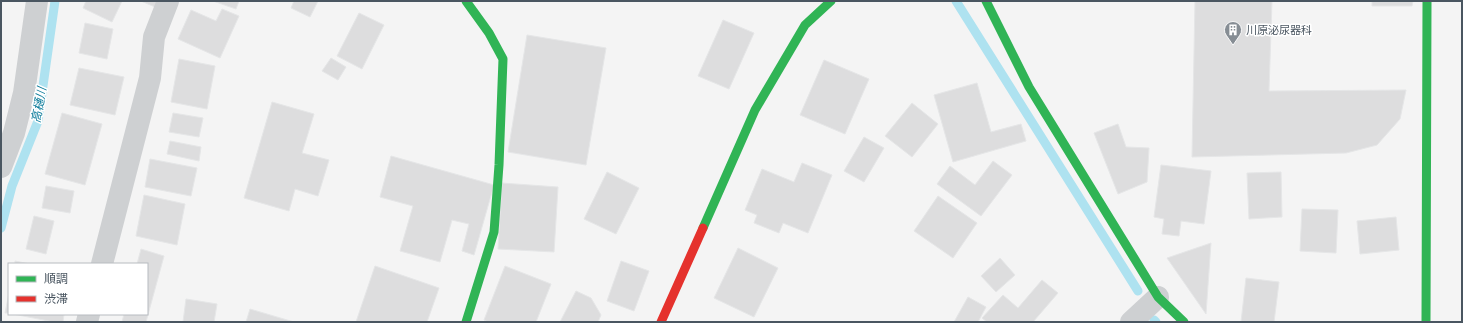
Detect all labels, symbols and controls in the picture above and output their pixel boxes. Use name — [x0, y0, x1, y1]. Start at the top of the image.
building icon: 川原泌尿器科 — [1223, 20, 1243, 45]
place label: 川原泌尿器科 — [1246, 24, 1312, 36]
water label: 高樋川 — [29, 84, 49, 124]
legend — [8, 263, 148, 315]
text: 順調 — [44, 272, 68, 286]
text: 渋滞 — [44, 292, 68, 306]

